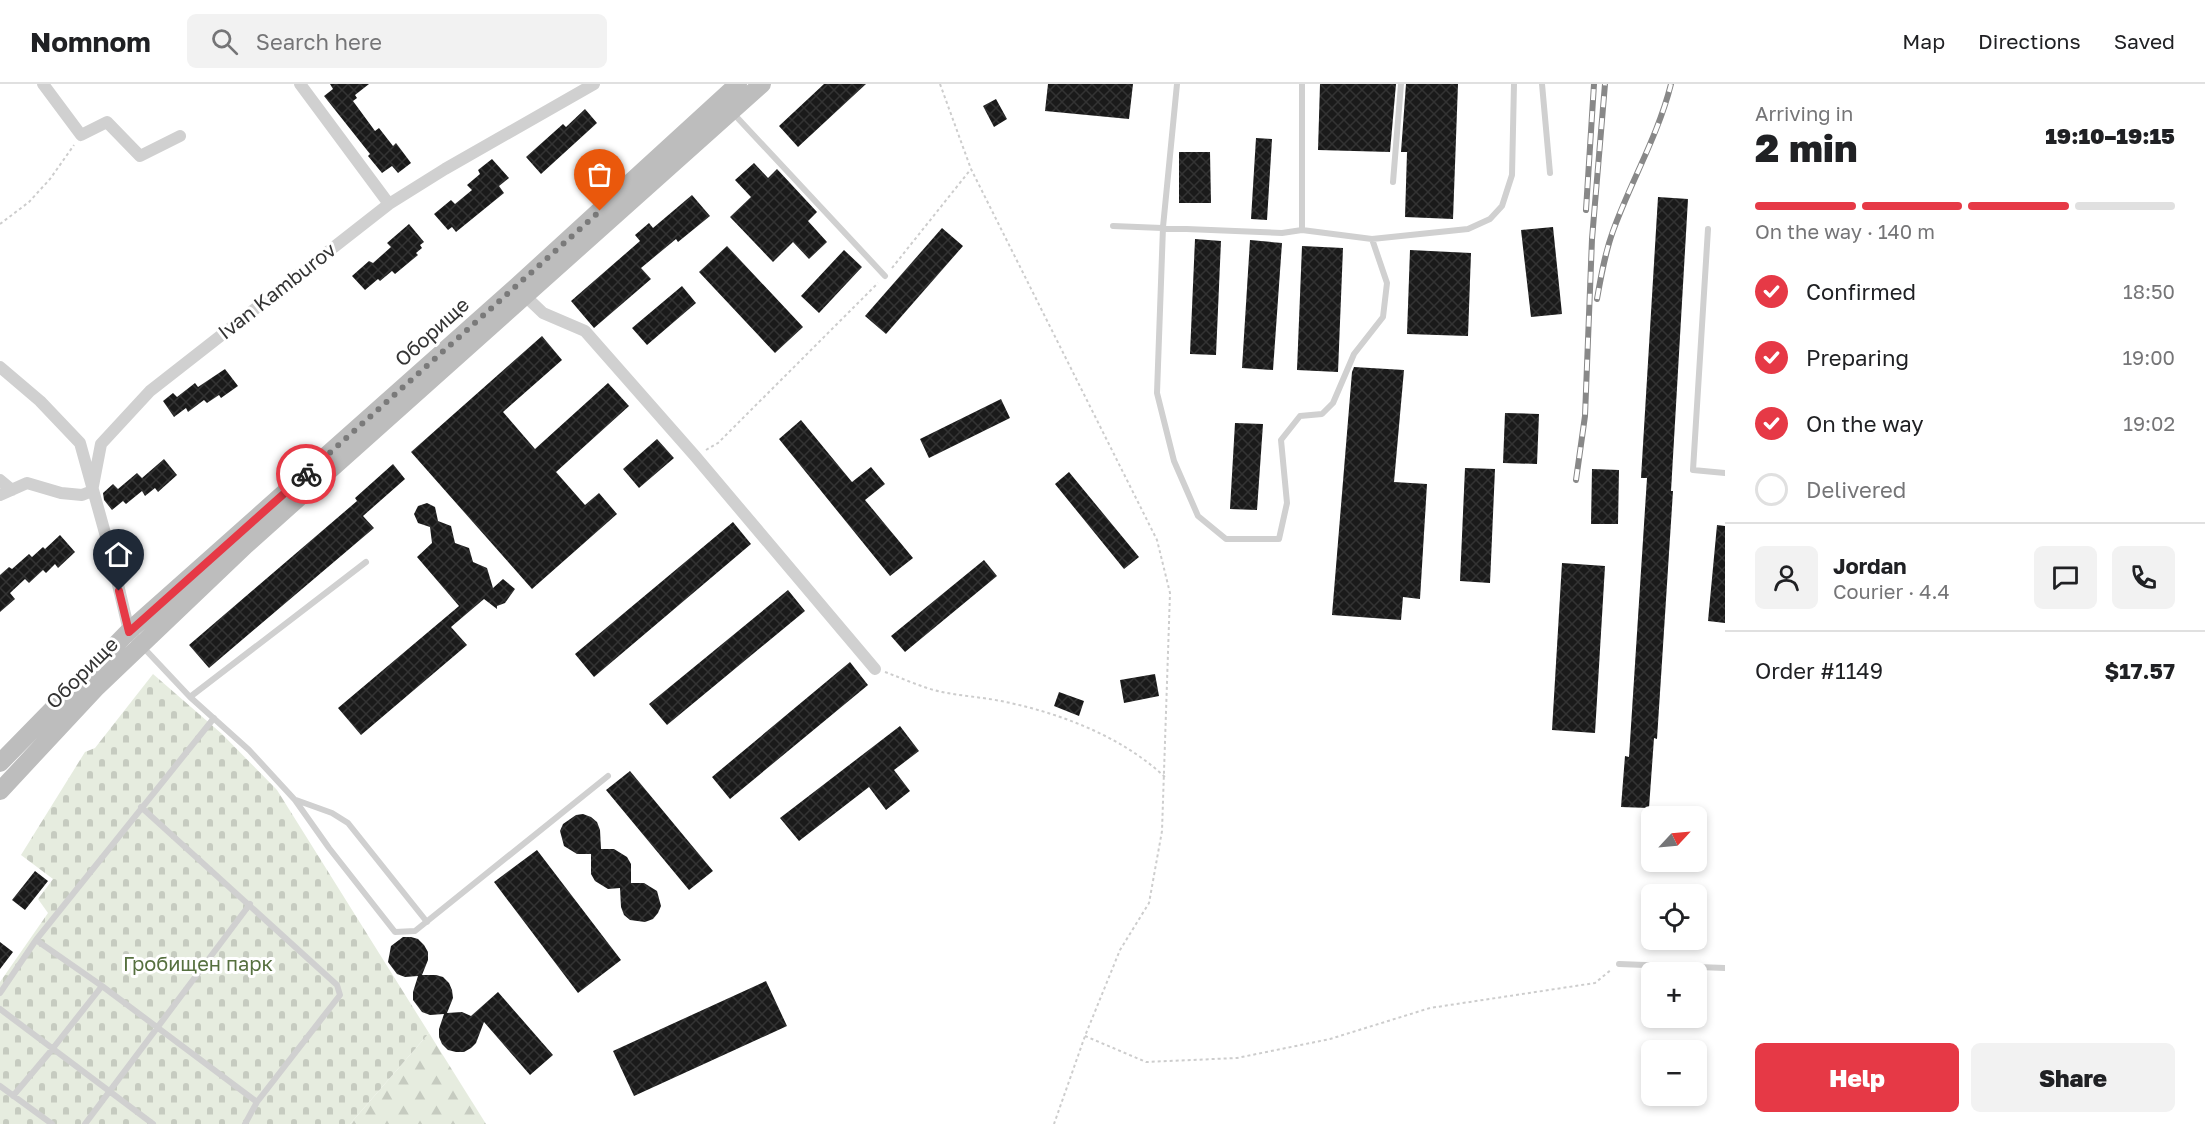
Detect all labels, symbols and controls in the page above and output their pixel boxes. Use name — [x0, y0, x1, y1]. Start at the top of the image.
search box — [187, 14, 607, 68]
text: Nomnom — [30, 25, 151, 58]
icon: search — [208, 25, 241, 58]
text: Search here — [256, 28, 382, 55]
text: Map — [1902, 28, 1945, 54]
text: Directions — [1978, 28, 2081, 54]
text: Saved — [2114, 28, 2175, 54]
text: Arriving in — [1755, 101, 1853, 125]
text: 19:10–19:15 — [2045, 122, 2175, 149]
text: 2 min — [1755, 124, 1858, 171]
pin — [574, 149, 625, 211]
icon: bag — [583, 158, 616, 191]
text: On the way · 140 m — [1755, 219, 1935, 243]
street label: Ivan Kamburov — [213, 237, 340, 344]
icon: check — [1755, 275, 1788, 308]
text: Confirmed — [1806, 278, 1916, 305]
text: 18:50 — [2123, 279, 2175, 303]
street label: Оборище — [389, 292, 473, 371]
icon: check — [1755, 341, 1788, 374]
text: Preparing — [1806, 344, 1909, 371]
text: 19:00 — [2122, 345, 2175, 369]
icon: check — [1755, 407, 1788, 440]
text: On the way — [1806, 410, 1924, 437]
text: 19:02 — [2123, 411, 2175, 435]
courier — [276, 444, 336, 504]
icon: bike — [290, 458, 323, 491]
text: Delivered — [1806, 476, 1906, 503]
pin — [93, 529, 144, 591]
icon: home — [102, 538, 135, 571]
button: person — [1755, 546, 1818, 609]
button: chat — [2034, 546, 2097, 609]
button: phone — [2112, 546, 2175, 609]
text: Jordan — [1833, 552, 1907, 579]
text: Courier · 4.4 — [1833, 579, 1950, 603]
street label: Оборище — [40, 631, 122, 713]
text: Order #1149 — [1755, 657, 1883, 684]
text: $17.57 — [2104, 657, 2175, 684]
north arrow — [1641, 806, 1707, 872]
map controls — [1641, 806, 1707, 1106]
button: locate — [1641, 884, 1707, 950]
park label: Гробищен парк — [123, 951, 273, 975]
button: + — [1641, 962, 1707, 1028]
button: − — [1641, 1040, 1707, 1106]
button: Help — [1755, 1043, 1959, 1112]
button: Share — [1971, 1043, 2175, 1112]

